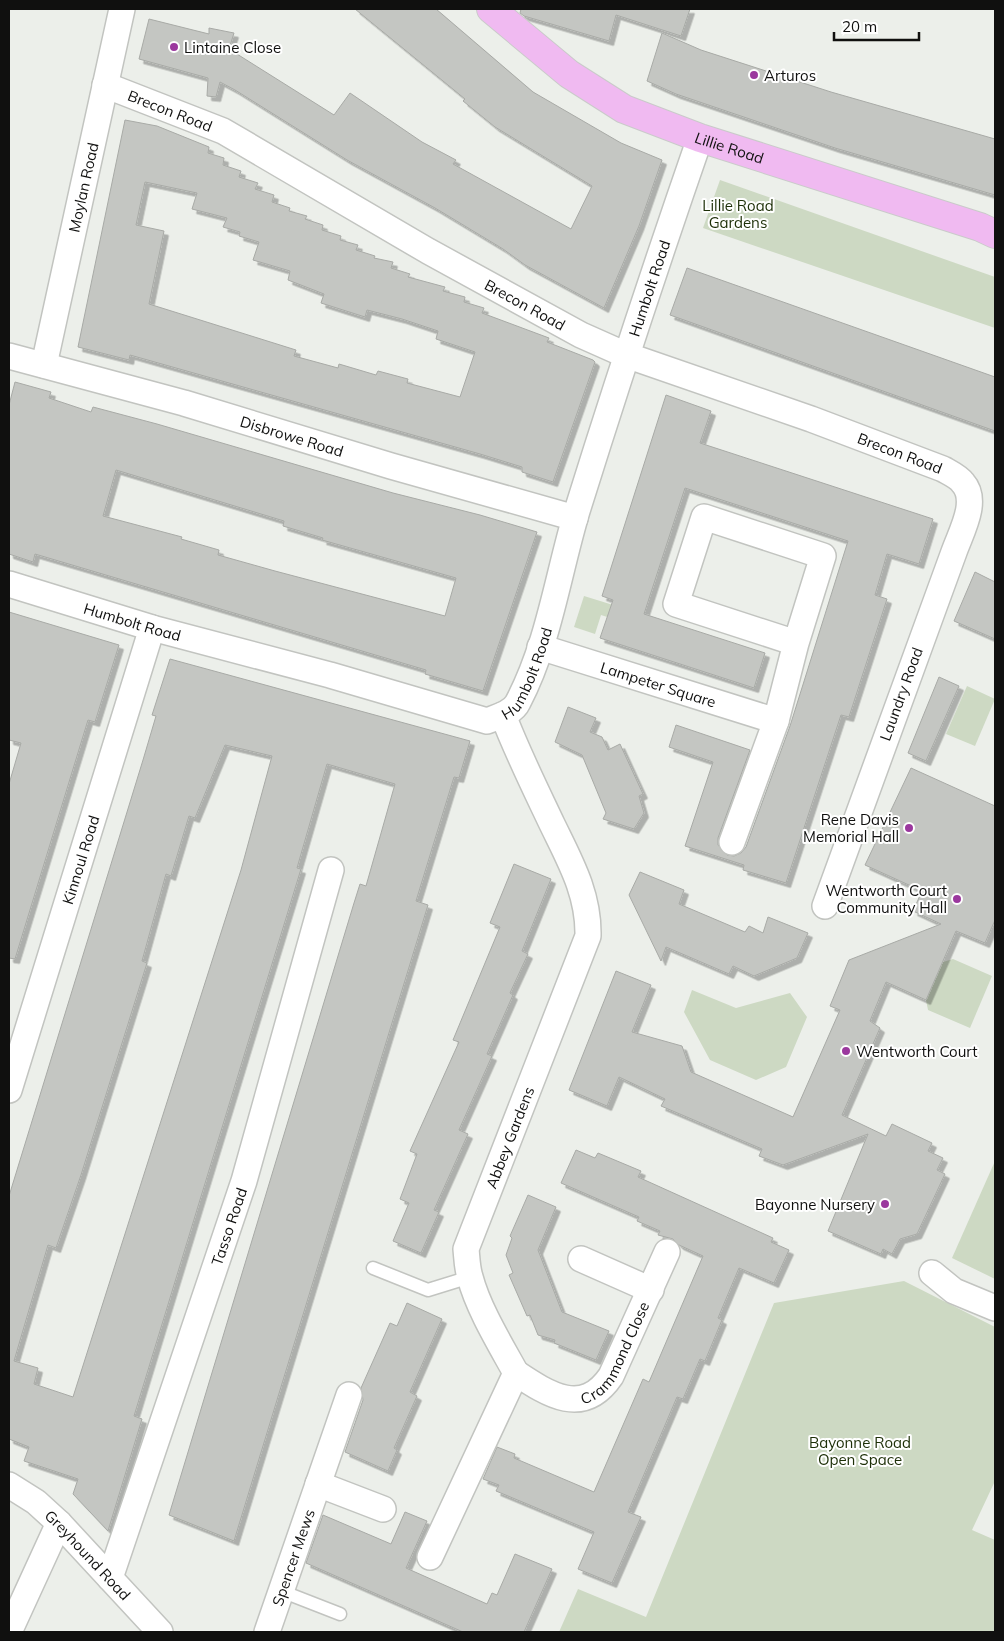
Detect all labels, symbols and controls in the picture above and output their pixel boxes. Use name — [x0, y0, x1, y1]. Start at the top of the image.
scale bar — [834, 10, 919, 42]
text: 20 m — [842, 17, 877, 36]
place label: Lintaine Close — [184, 38, 281, 57]
marker: Lintaine Close — [168, 41, 180, 53]
place label: Arturos — [764, 66, 816, 85]
marker: Arturos — [748, 69, 760, 81]
street label: Brecon Road — [125, 85, 215, 135]
street label: Lillie Road — [692, 127, 766, 167]
street label: Moylan Road — [64, 141, 102, 234]
park label: Lillie Road Gardens — [702, 196, 774, 232]
street label: Humbolt Road — [624, 238, 674, 339]
street label: Brecon Road — [481, 275, 569, 334]
street label: Disbrowe Road — [238, 411, 346, 461]
street label: Brecon Road — [855, 428, 945, 477]
street label: Humbolt Road — [81, 598, 183, 645]
street label: Humbolt Road — [498, 625, 556, 724]
street label: Laundry Road — [875, 645, 927, 743]
street label: Lampeter Square — [598, 657, 718, 711]
place label: Rene Davis Memorial Hall — [803, 810, 899, 846]
street label: Kinnoul Road — [58, 813, 103, 907]
marker: Rene Davis Memorial Hall — [903, 822, 915, 834]
place label: Wentworth Court Community Hall — [826, 881, 947, 917]
marker: Wentworth Court Community Hall — [951, 893, 963, 905]
place label: Wentworth Court — [856, 1042, 977, 1061]
marker: Wentworth Court — [840, 1045, 852, 1057]
street label: Abbey Gardens — [481, 1084, 538, 1191]
street label: Tasso Road — [207, 1185, 251, 1268]
place label: Bayonne Nursery — [755, 1195, 875, 1214]
marker: Bayonne Nursery — [879, 1198, 891, 1210]
street label: Crammond Close — [578, 1298, 653, 1408]
park label: Bayonne Road Open Space — [809, 1433, 911, 1469]
street label: Greyhound Road — [41, 1506, 135, 1604]
street label: Spencer Mews — [267, 1506, 318, 1608]

